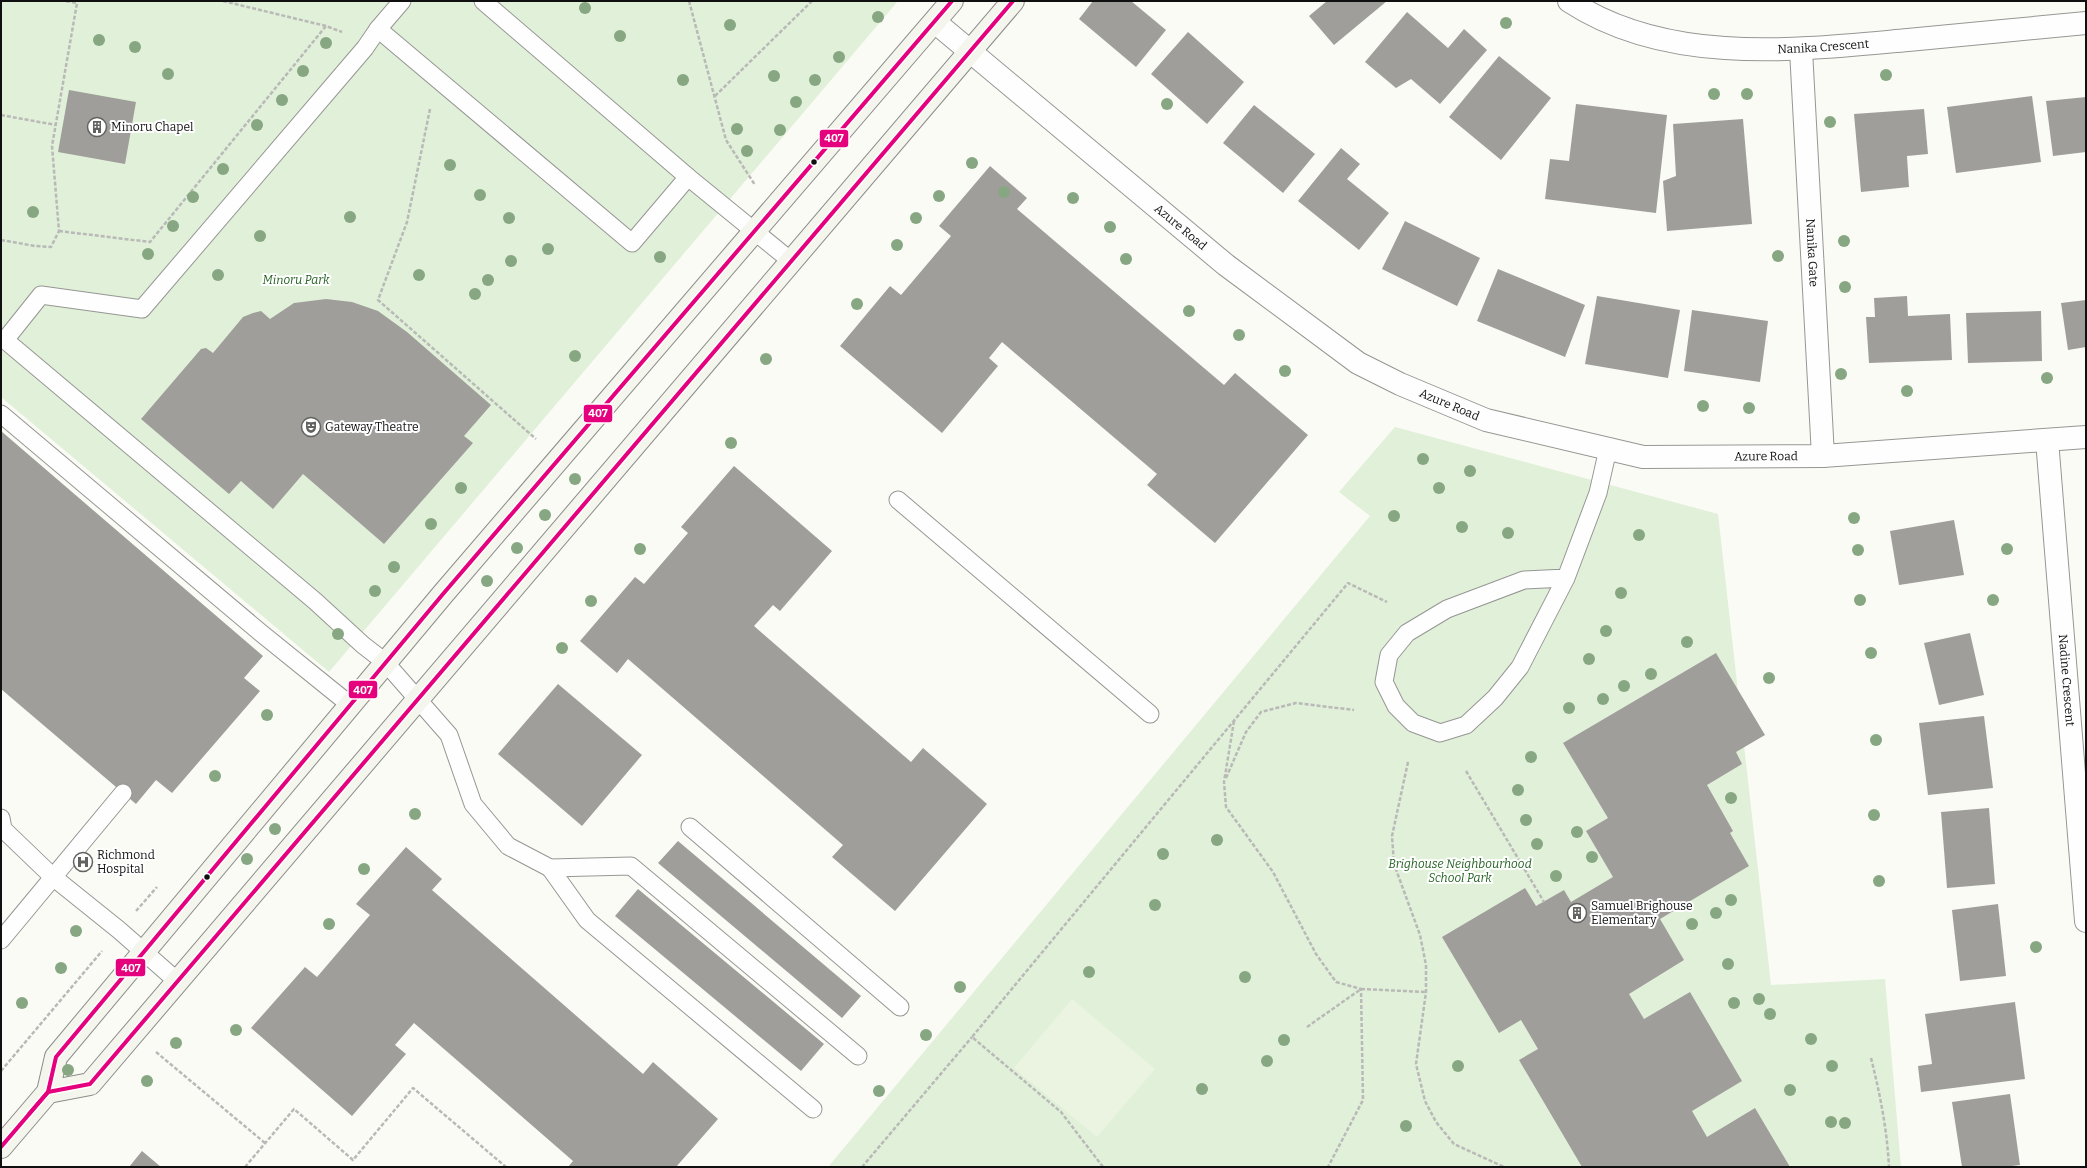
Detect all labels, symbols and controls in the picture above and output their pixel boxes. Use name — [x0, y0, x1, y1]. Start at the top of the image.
street label: Nanika Crescent — [1777, 37, 1870, 56]
building icon: Minoru Chapel — [86, 116, 108, 138]
place label: Minoru Chapel — [111, 120, 194, 134]
line badge: 407 — [819, 129, 849, 148]
text: 407 — [824, 132, 844, 145]
unlabelled marker — [809, 157, 819, 167]
street label: Azure Road — [1152, 201, 1210, 253]
street label: Nanika Gate — [1803, 218, 1821, 287]
park label: Minoru Park — [262, 273, 330, 287]
street label: Azure Road — [1417, 386, 1481, 423]
line badge: 407 — [583, 404, 613, 423]
text: 407 — [588, 407, 608, 420]
theatre icon: Gateway Theatre — [300, 416, 322, 438]
place label: Gateway Theatre — [325, 420, 419, 434]
street label: Azure Road — [1734, 449, 1798, 463]
street label: Nadine Crescent — [2056, 634, 2077, 727]
line badge: 407 — [348, 680, 378, 699]
text: 407 — [353, 684, 373, 697]
place label: Richmond Hospital — [97, 848, 155, 876]
hospital icon: Richmond Hospital — [72, 851, 94, 873]
park label: Brighouse Neighbourhood School Park — [1388, 857, 1532, 885]
unlabelled marker — [202, 872, 212, 882]
place label: Samuel Brighouse Elementary — [1591, 899, 1693, 927]
building icon: Samuel Brighouse Elementary — [1566, 902, 1588, 924]
line badge: 407 — [115, 958, 146, 977]
text: 407 — [121, 962, 141, 975]

